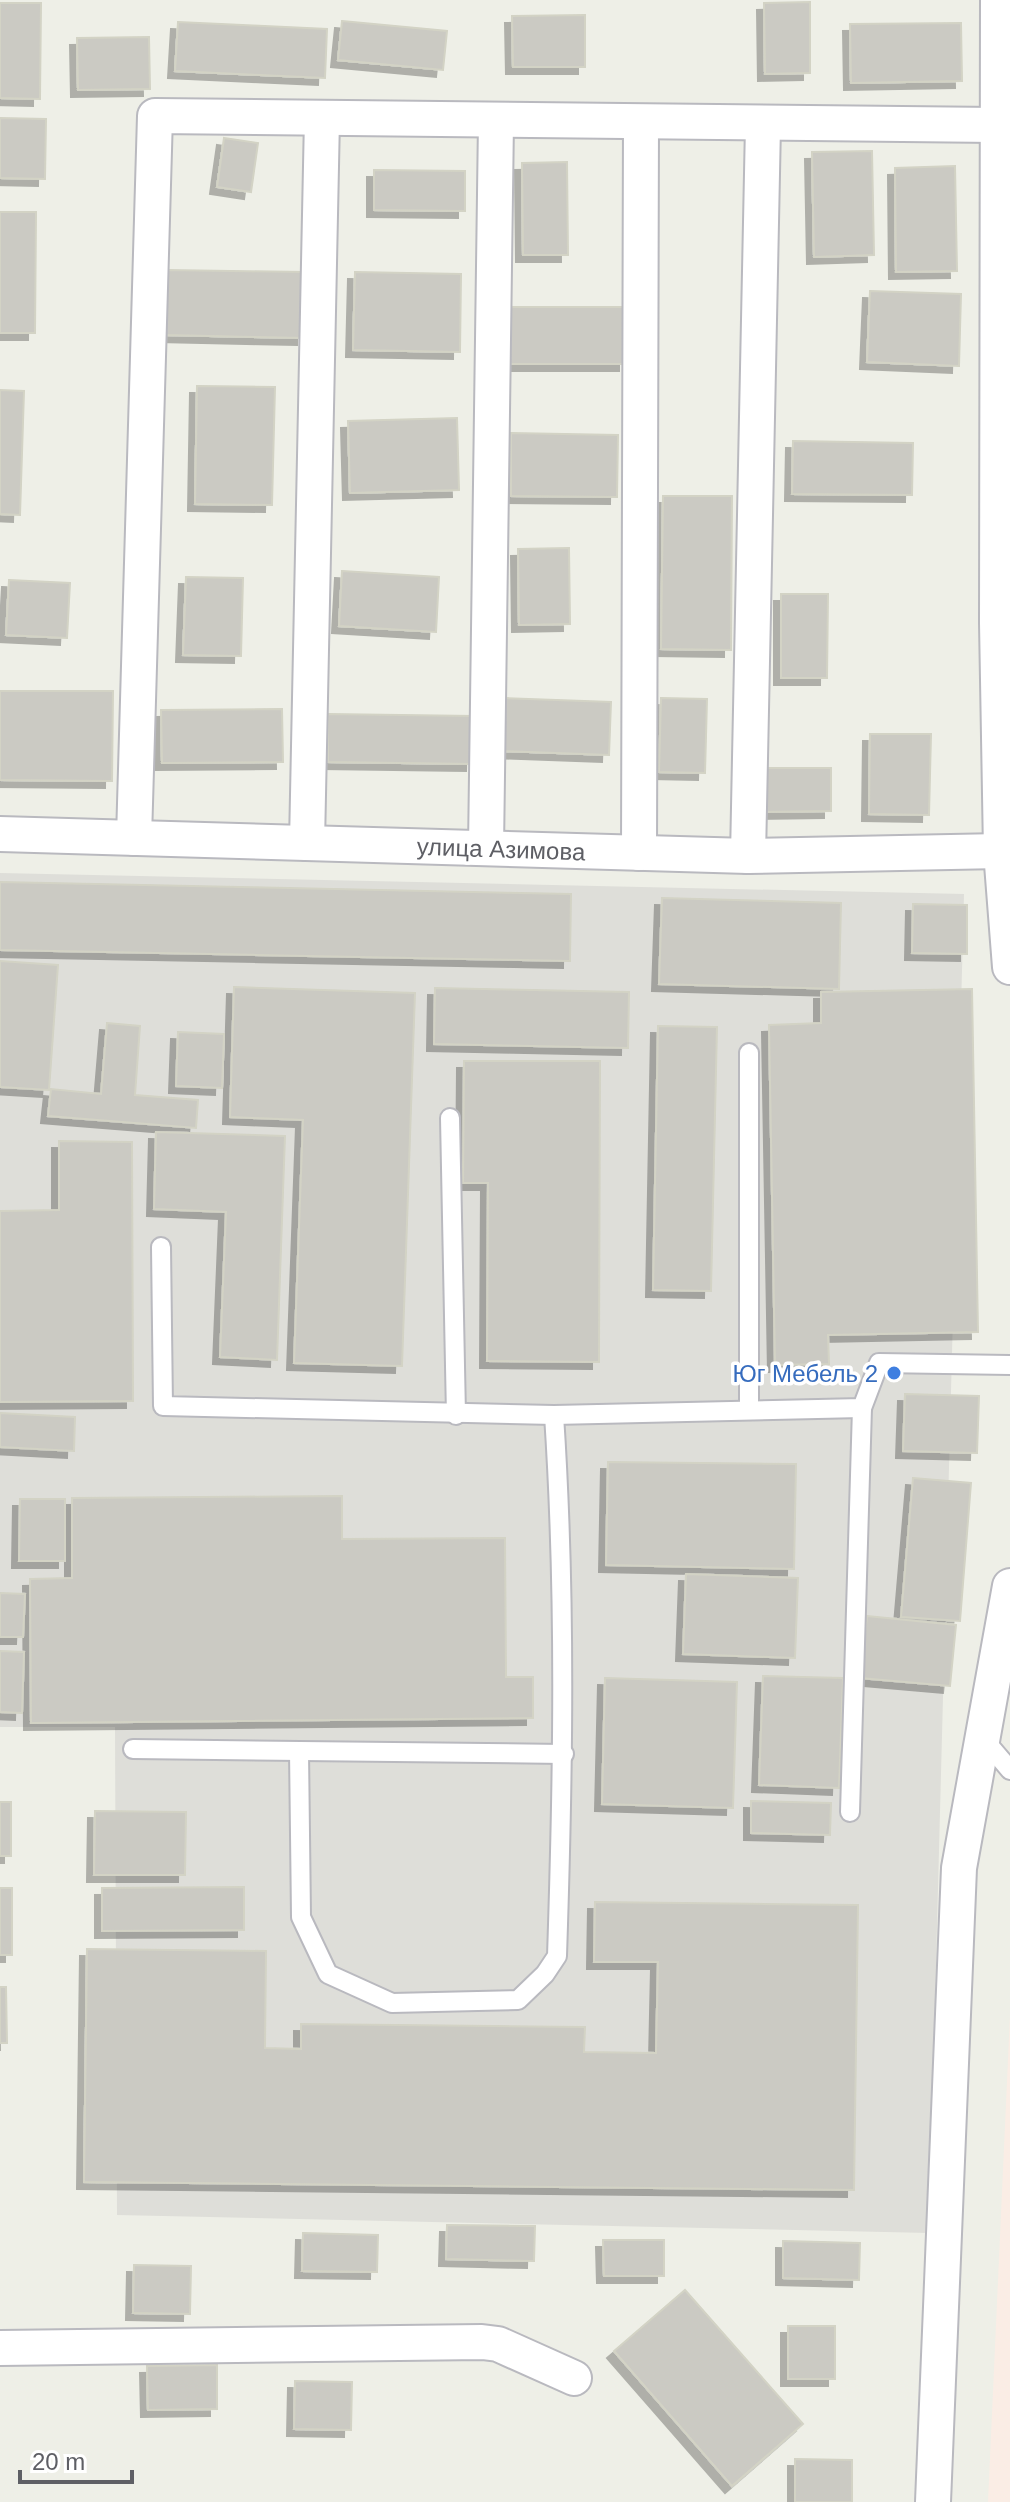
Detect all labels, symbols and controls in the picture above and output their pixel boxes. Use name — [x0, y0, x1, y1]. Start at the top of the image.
street label: улица Азимова — [416, 833, 586, 865]
place label: Юг Мебель 2 — [732, 1360, 878, 1387]
marker: Юг Мебель 2 — [885, 1364, 903, 1382]
scale bar — [20, 2434, 132, 2484]
text: 20 m — [32, 2448, 85, 2475]

